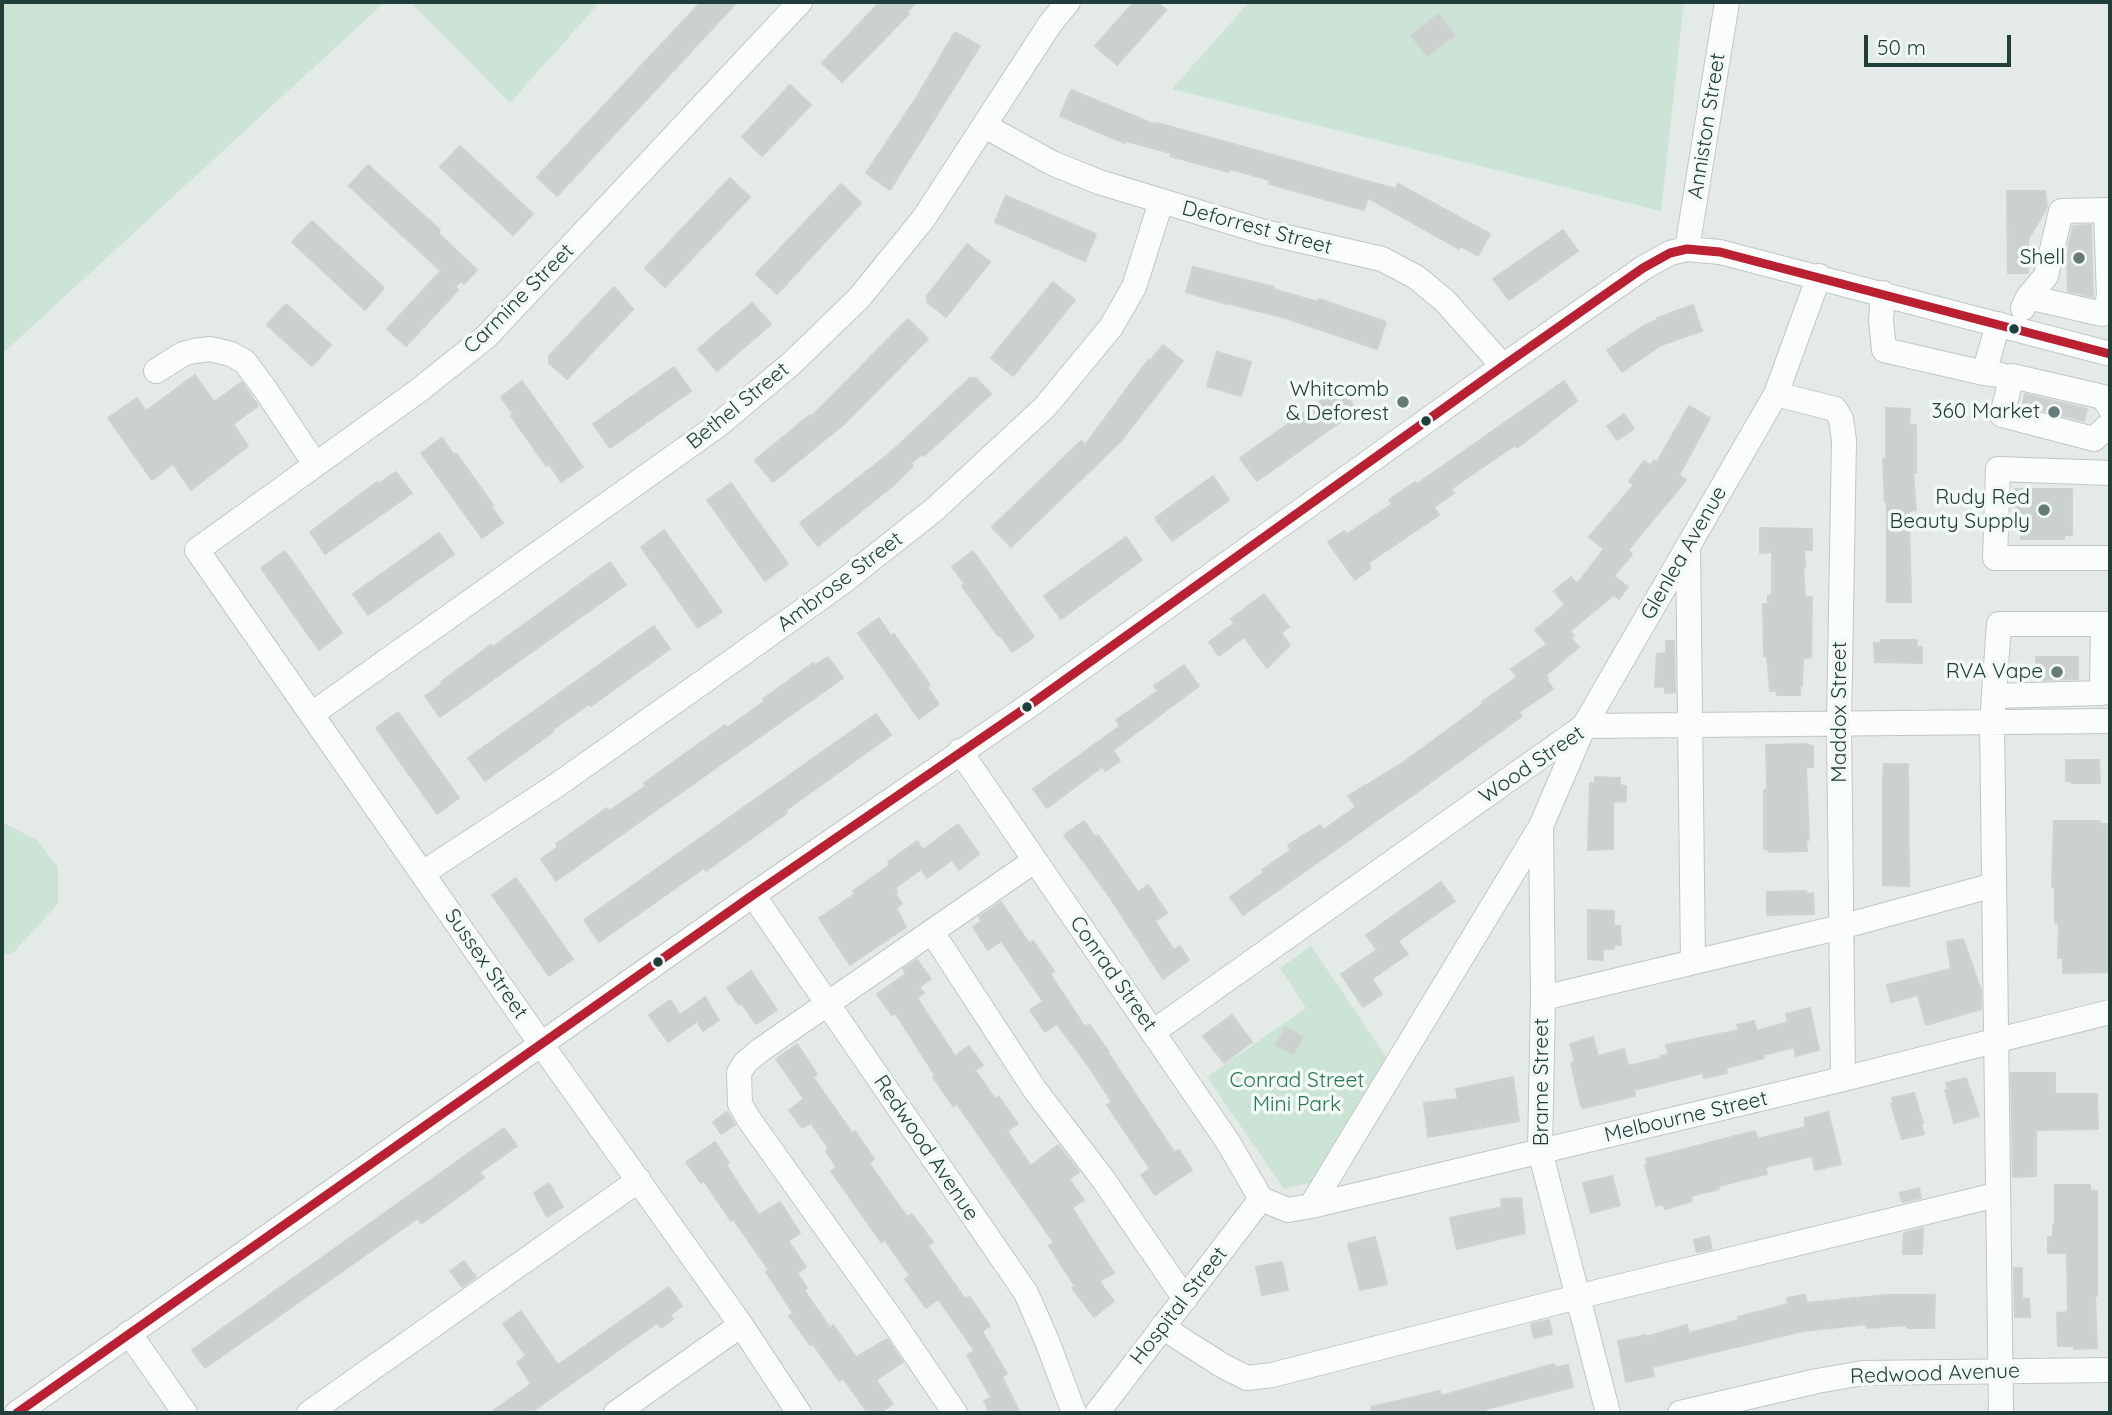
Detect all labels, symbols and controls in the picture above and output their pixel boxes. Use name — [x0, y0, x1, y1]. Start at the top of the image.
scale bar — [1867, 21, 2014, 65]
text: 50 m — [1877, 34, 1926, 60]
street label: Anniston Street — [1683, 51, 1731, 201]
street label: Deforrest Street — [1179, 196, 1335, 260]
street label: Carmine Street — [459, 239, 579, 359]
place label: Shell — [2020, 245, 2065, 271]
marker: Shell — [2071, 250, 2087, 266]
unlabelled marker — [2007, 322, 2021, 336]
street label: Bethel Street — [682, 357, 794, 455]
place label: Whitcomb & Deforest — [1286, 377, 1389, 427]
marker: Whitcomb & Deforest — [1395, 394, 1411, 410]
place label: 360 Market — [1932, 399, 2040, 425]
marker: 360 Market — [2046, 404, 2062, 420]
unlabelled marker — [1419, 414, 1433, 428]
street label: Glenlea Avenue — [1636, 482, 1732, 624]
place label: Rudy Red Beauty Supply — [1890, 485, 2030, 535]
marker: Rudy Red Beauty Supply — [2036, 502, 2052, 518]
street label: Ambrose Street — [772, 527, 908, 637]
street label: Maddox Street — [1827, 641, 1853, 783]
place label: RVA Vape — [1946, 659, 2043, 685]
marker: RVA Vape — [2049, 664, 2065, 680]
unlabelled marker — [1020, 700, 1034, 714]
street label: Wood Street — [1475, 721, 1589, 809]
street label: Sussex Street — [439, 904, 533, 1024]
street label: Conrad Street — [1064, 912, 1162, 1036]
unlabelled marker — [651, 955, 665, 969]
street label: Brame Street — [1529, 1018, 1555, 1146]
park label: Conrad Street Mini Park — [1230, 1068, 1364, 1118]
street label: Redwood Avenue — [868, 1070, 984, 1226]
street label: Melbourne Street — [1602, 1086, 1770, 1148]
street label: Hospital Street — [1125, 1242, 1233, 1370]
street label: Redwood Avenue — [1850, 1358, 2020, 1390]

